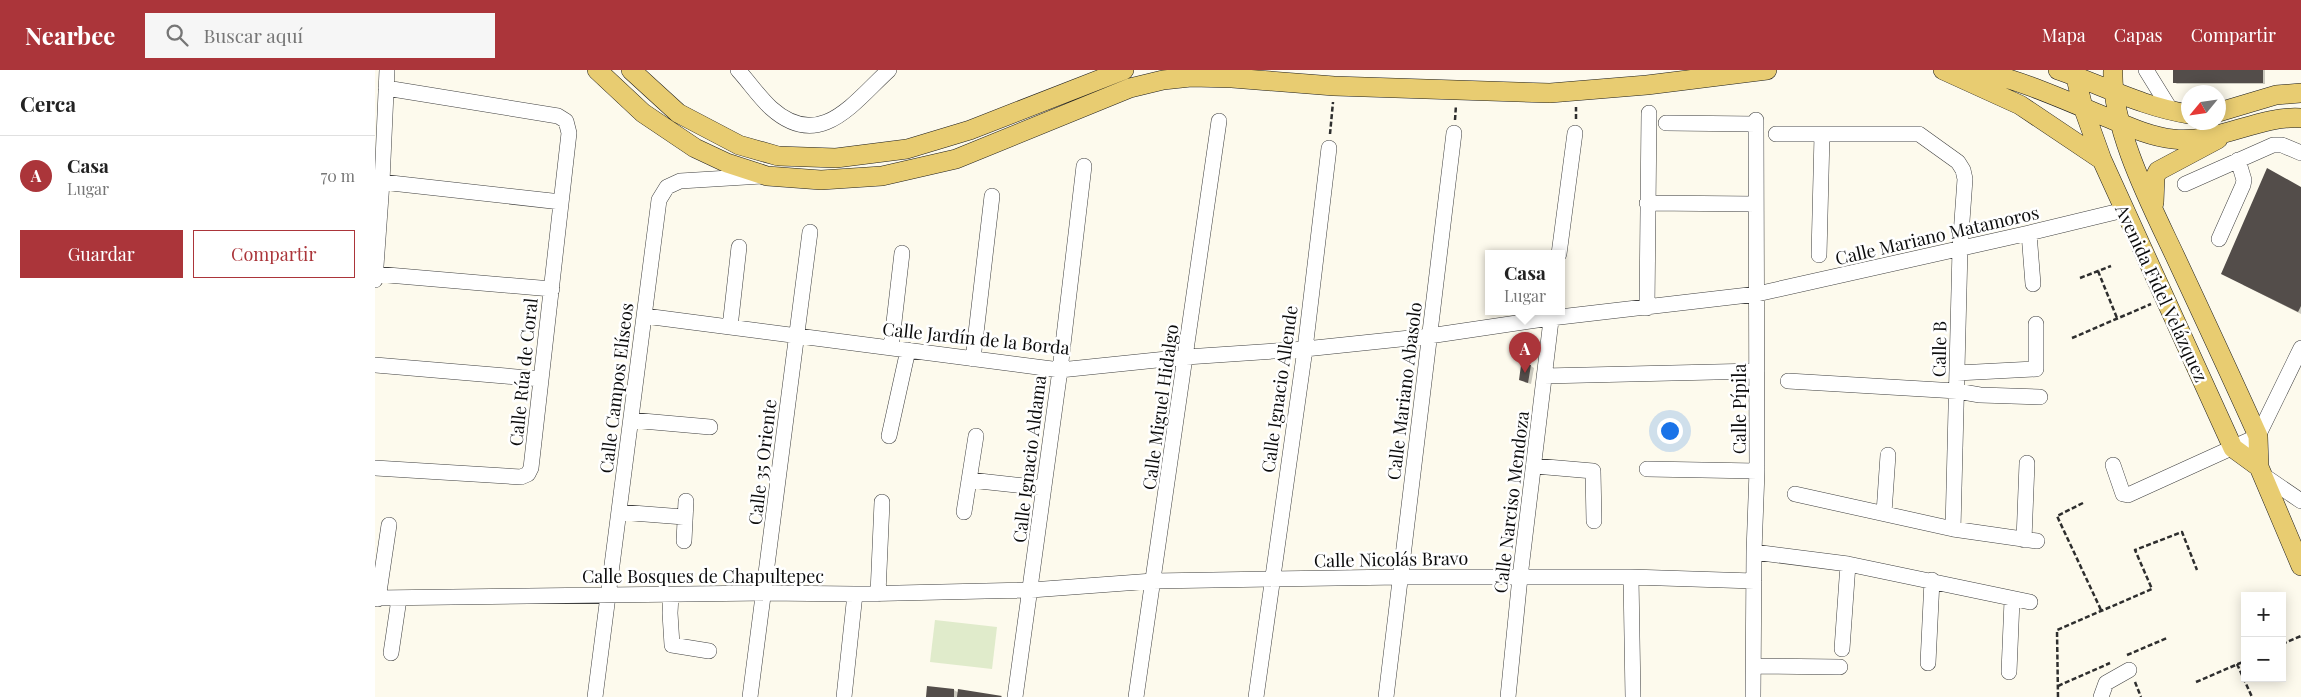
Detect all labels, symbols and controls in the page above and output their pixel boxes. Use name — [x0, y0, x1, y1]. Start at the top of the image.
search box — [145, 13, 495, 58]
text: Nearbee — [25, 19, 115, 51]
icon: search — [163, 21, 191, 49]
text: Buscar aquí — [203, 22, 303, 48]
text: Mapa — [2042, 23, 2086, 47]
text: Capas — [2114, 23, 2163, 47]
text: Compartir — [2191, 23, 2276, 47]
north arrow — [2181, 85, 2226, 130]
text: Cerca — [20, 89, 76, 117]
text: Casa — [67, 152, 109, 178]
text: A — [31, 165, 41, 186]
text: 70 m — [321, 165, 355, 186]
text: Lugar — [67, 178, 109, 199]
street label: Avenida Fidel Velázquez — [2110, 199, 2214, 386]
street label: Calle Mariano Matamoros — [1833, 200, 2041, 270]
button: Guardar — [20, 230, 183, 278]
button: Compartir — [193, 230, 355, 278]
popup — [1485, 250, 1565, 315]
text: Casa — [1504, 259, 1546, 285]
text: Lugar — [1504, 285, 1546, 306]
street label: Calle Rúa de Coral — [503, 297, 543, 447]
street label: Calle Mariano Abasolo — [1381, 300, 1427, 481]
street label: Calle Campos Elíseos — [594, 301, 638, 475]
street label: Calle Ignacio Allende — [1255, 304, 1303, 474]
street label: Calle Jardín de la Borda — [881, 316, 1071, 360]
street label: Calle B — [1927, 321, 1951, 377]
street label: Calle Miguel Hidalgo — [1136, 322, 1184, 492]
pin: A — [1509, 332, 1541, 373]
street label: Calle Pípila — [1727, 364, 1751, 454]
street label: Calle Ignacio Aldama — [1007, 374, 1051, 544]
street label: Calle 35 Oriente — [742, 398, 782, 526]
street label: Calle Narciso Mendoza — [1488, 409, 1534, 595]
your location — [1657, 418, 1683, 444]
street label: Calle Nicolás Bravo — [1314, 546, 1469, 572]
street label: Calle Bosques de Chapultepec — [582, 564, 824, 588]
map controls — [2241, 592, 2286, 682]
button: + — [2241, 592, 2286, 637]
button: − — [2241, 637, 2286, 682]

